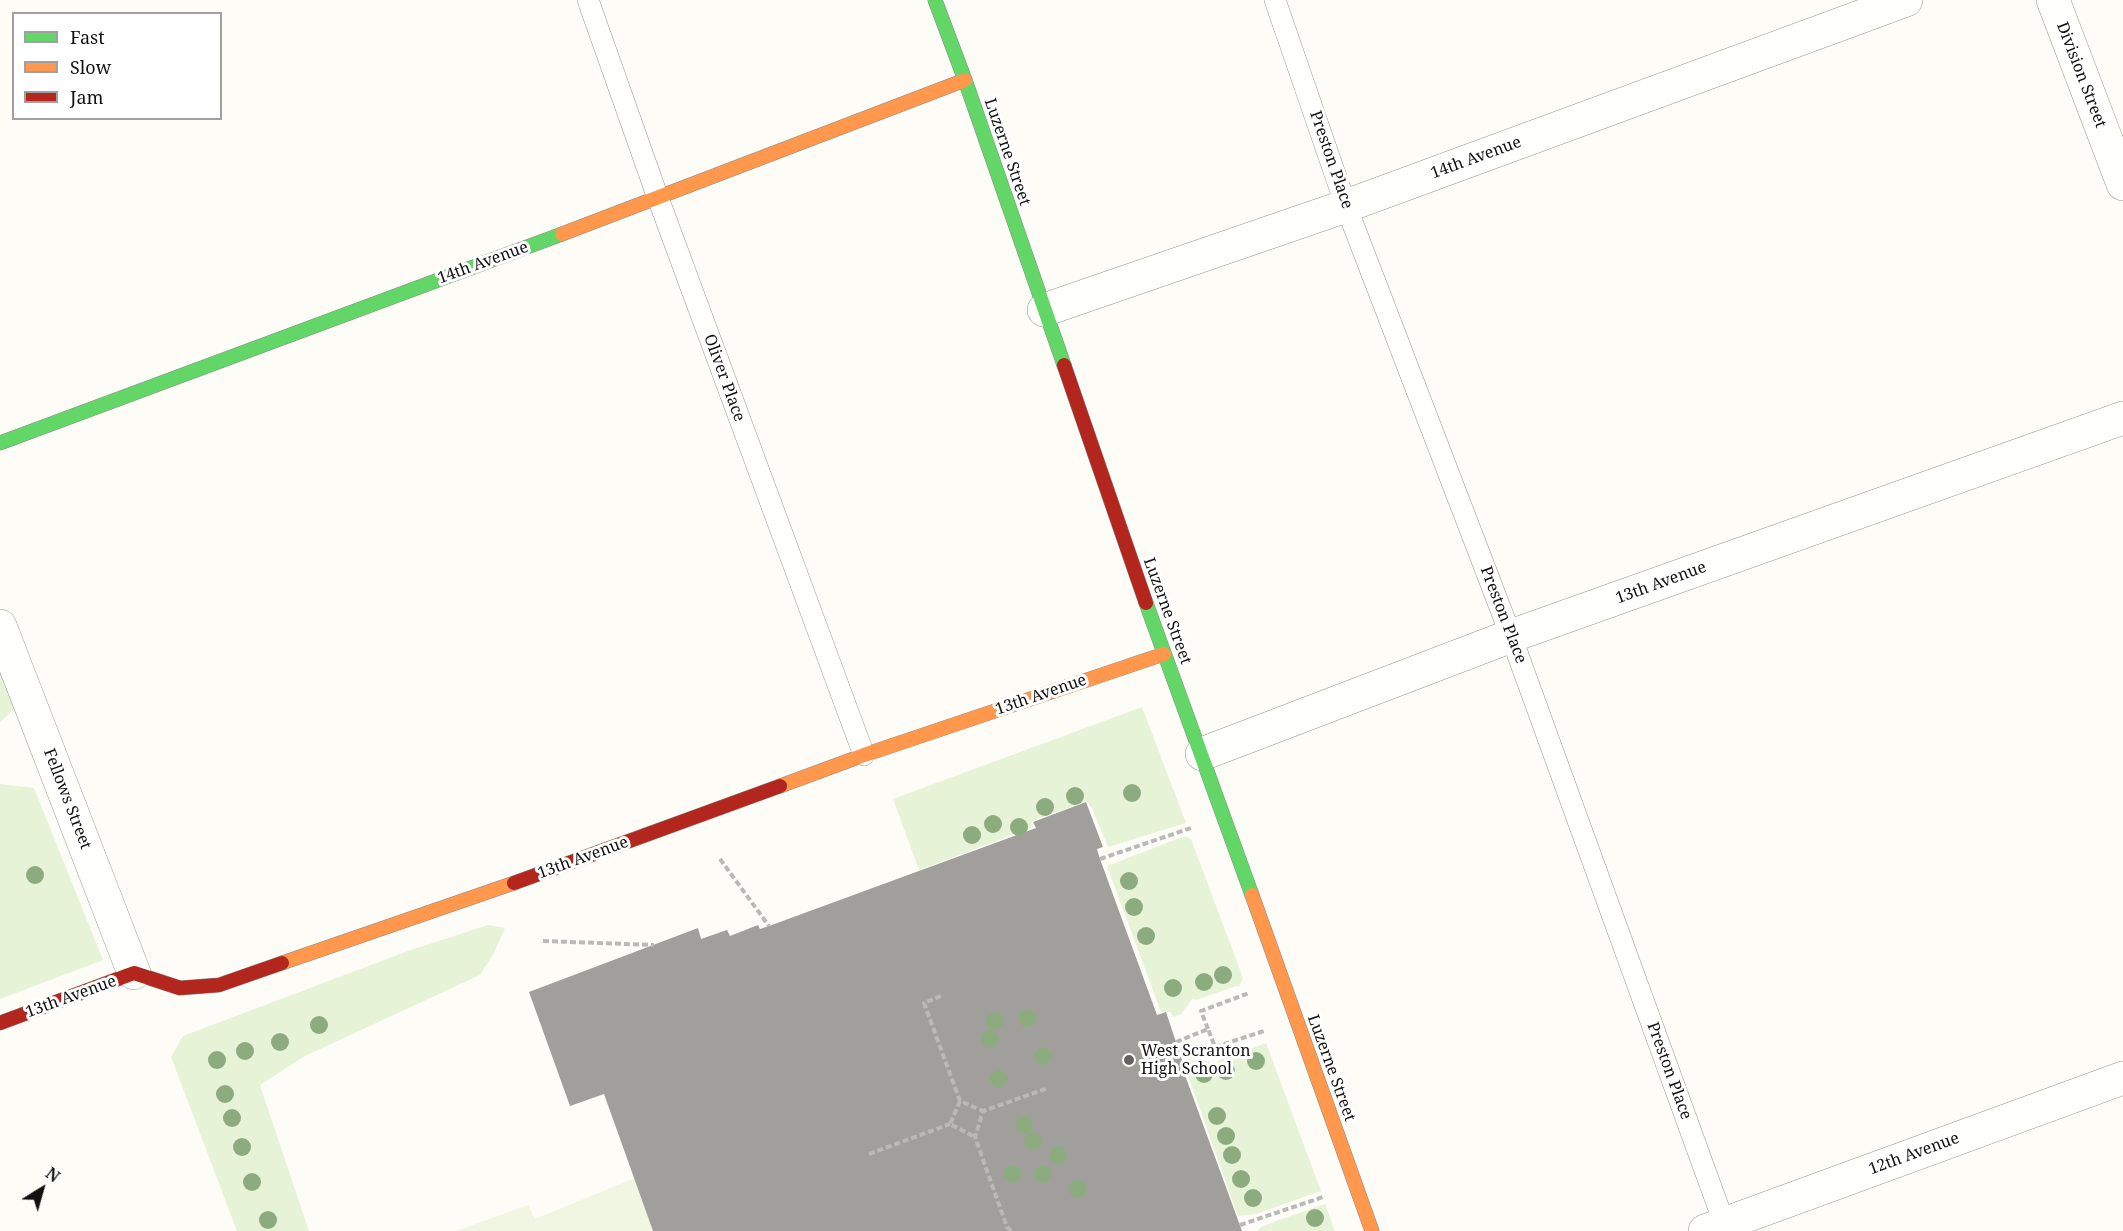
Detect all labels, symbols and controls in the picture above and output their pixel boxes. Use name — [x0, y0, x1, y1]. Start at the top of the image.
legend — [12, 12, 222, 120]
street label: Division Street — [2052, 19, 2110, 131]
text: Fast — [70, 25, 105, 49]
text: Slow — [70, 55, 111, 79]
text: Jam — [70, 85, 104, 109]
street label: Luzerne Street — [980, 96, 1034, 208]
street label: Preston Place — [1305, 108, 1357, 212]
street label: 14th Avenue — [1428, 133, 1524, 183]
street label: 14th Avenue — [435, 238, 531, 288]
street label: Oliver Place — [699, 332, 749, 424]
street label: Luzerne Street — [1139, 555, 1195, 667]
street label: 13th Avenue — [1613, 558, 1709, 608]
street label: Preston Place — [1476, 564, 1530, 666]
street label: 13th Avenue — [993, 670, 1089, 720]
street label: Fellows Street — [39, 746, 95, 852]
street label: 13th Avenue — [535, 833, 631, 883]
street label: 13th Avenue — [23, 972, 119, 1022]
street label: Luzerne Street — [1303, 1012, 1359, 1124]
street label: Preston Place — [1642, 1020, 1696, 1122]
place label: West Scranton High School — [1141, 1041, 1251, 1079]
marker: West Scranton High School — [1122, 1053, 1136, 1067]
street label: 12th Avenue — [1866, 1129, 1962, 1179]
north arrow — [12, 1159, 72, 1219]
text: N — [41, 1162, 64, 1187]

